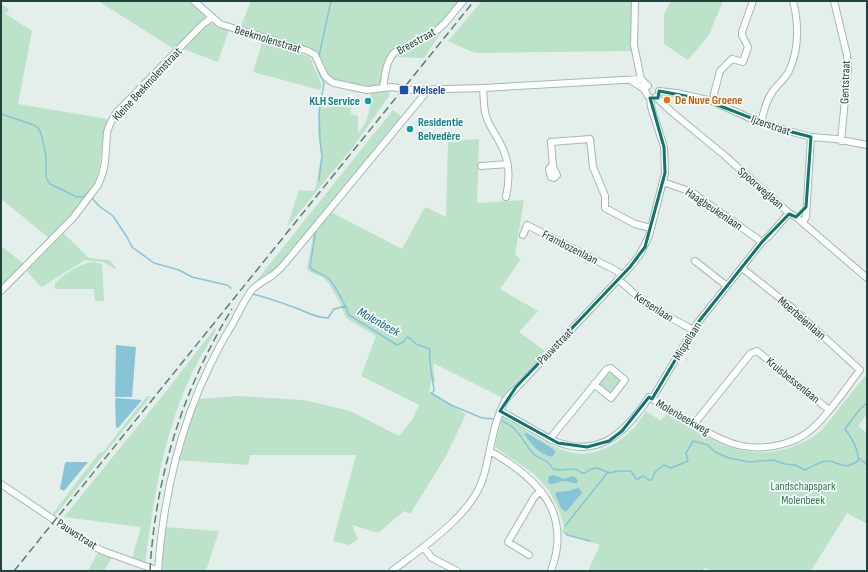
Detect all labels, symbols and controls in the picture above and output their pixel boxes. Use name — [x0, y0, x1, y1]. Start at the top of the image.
street label: Beekmolenstraat — [233, 22, 303, 57]
street label: Breestraat — [394, 24, 439, 58]
street label: Kleine Beekmolenstraat — [109, 44, 186, 124]
street label: Gentstraat — [837, 60, 854, 104]
place label: Melsele — [413, 83, 445, 98]
marker: Melsele — [398, 84, 410, 96]
place label: De Nuve Groene — [675, 93, 742, 108]
place label: KLH Service — [309, 94, 360, 109]
marker: De Nuve Groene — [662, 95, 672, 105]
marker: KLH Service — [363, 96, 373, 106]
street label: Ijzerstraat — [749, 112, 793, 139]
place label: Residentie Belvedère — [418, 115, 463, 144]
marker: Residentie Belvedère — [405, 124, 415, 134]
street label: Spoorweglaan — [734, 164, 787, 213]
street label: Haagbeukenlaan — [682, 185, 745, 234]
street label: Frambozenlaan — [539, 227, 600, 268]
street label: Kersenlaan — [631, 289, 676, 326]
street label: Moerbeienlaan — [774, 293, 829, 343]
water label: Molenbeek — [355, 304, 404, 341]
street label: Mispellaan — [670, 319, 705, 363]
street label: Pauwstraat — [534, 325, 577, 368]
street label: Kruisbessenlaan — [763, 354, 823, 407]
street label: Molenbeekweg — [653, 396, 713, 439]
park label: Landschapspark Molenbeek — [771, 479, 836, 508]
street label: Pauwstraat — [54, 516, 100, 553]

